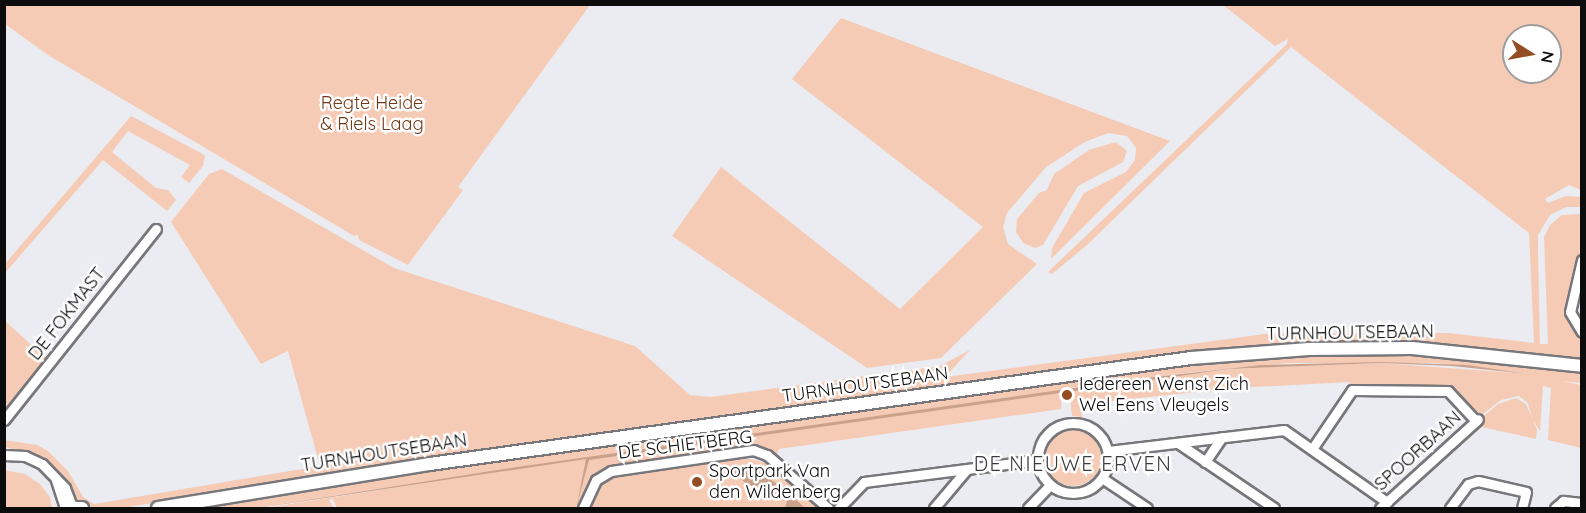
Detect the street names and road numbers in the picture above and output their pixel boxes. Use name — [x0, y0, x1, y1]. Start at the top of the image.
street label: DE FOKMAST — [24, 263, 110, 365]
street label: TURNHOUTSEBAAN — [1266, 321, 1434, 345]
street label: TURNHOUTSEBAAN — [780, 363, 950, 407]
street label: SPOORBAAN — [1370, 407, 1466, 495]
street label: DE SCHIETBERG — [617, 426, 753, 464]
street label: TURNHOUTSEBAAN — [299, 429, 469, 477]

